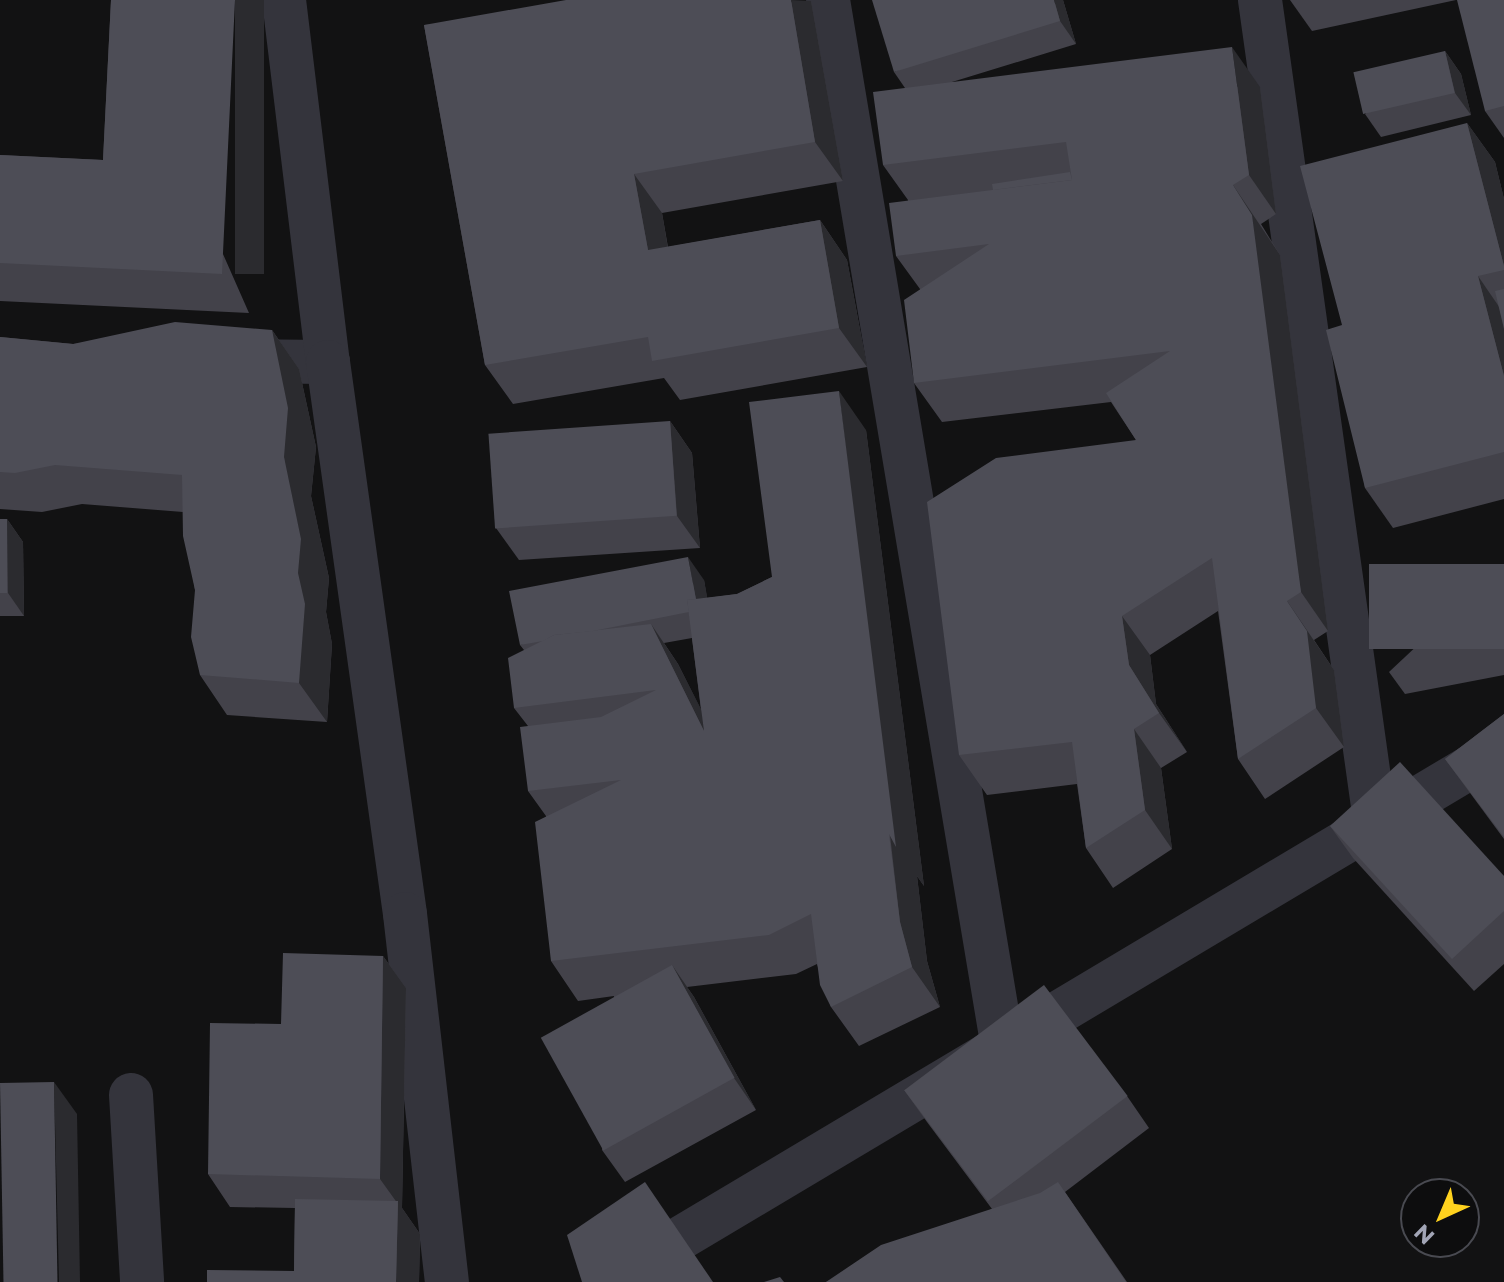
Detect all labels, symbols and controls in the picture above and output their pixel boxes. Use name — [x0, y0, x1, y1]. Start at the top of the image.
north arrow — [1400, 1178, 1480, 1258]
text: N — [1409, 1218, 1440, 1250]

